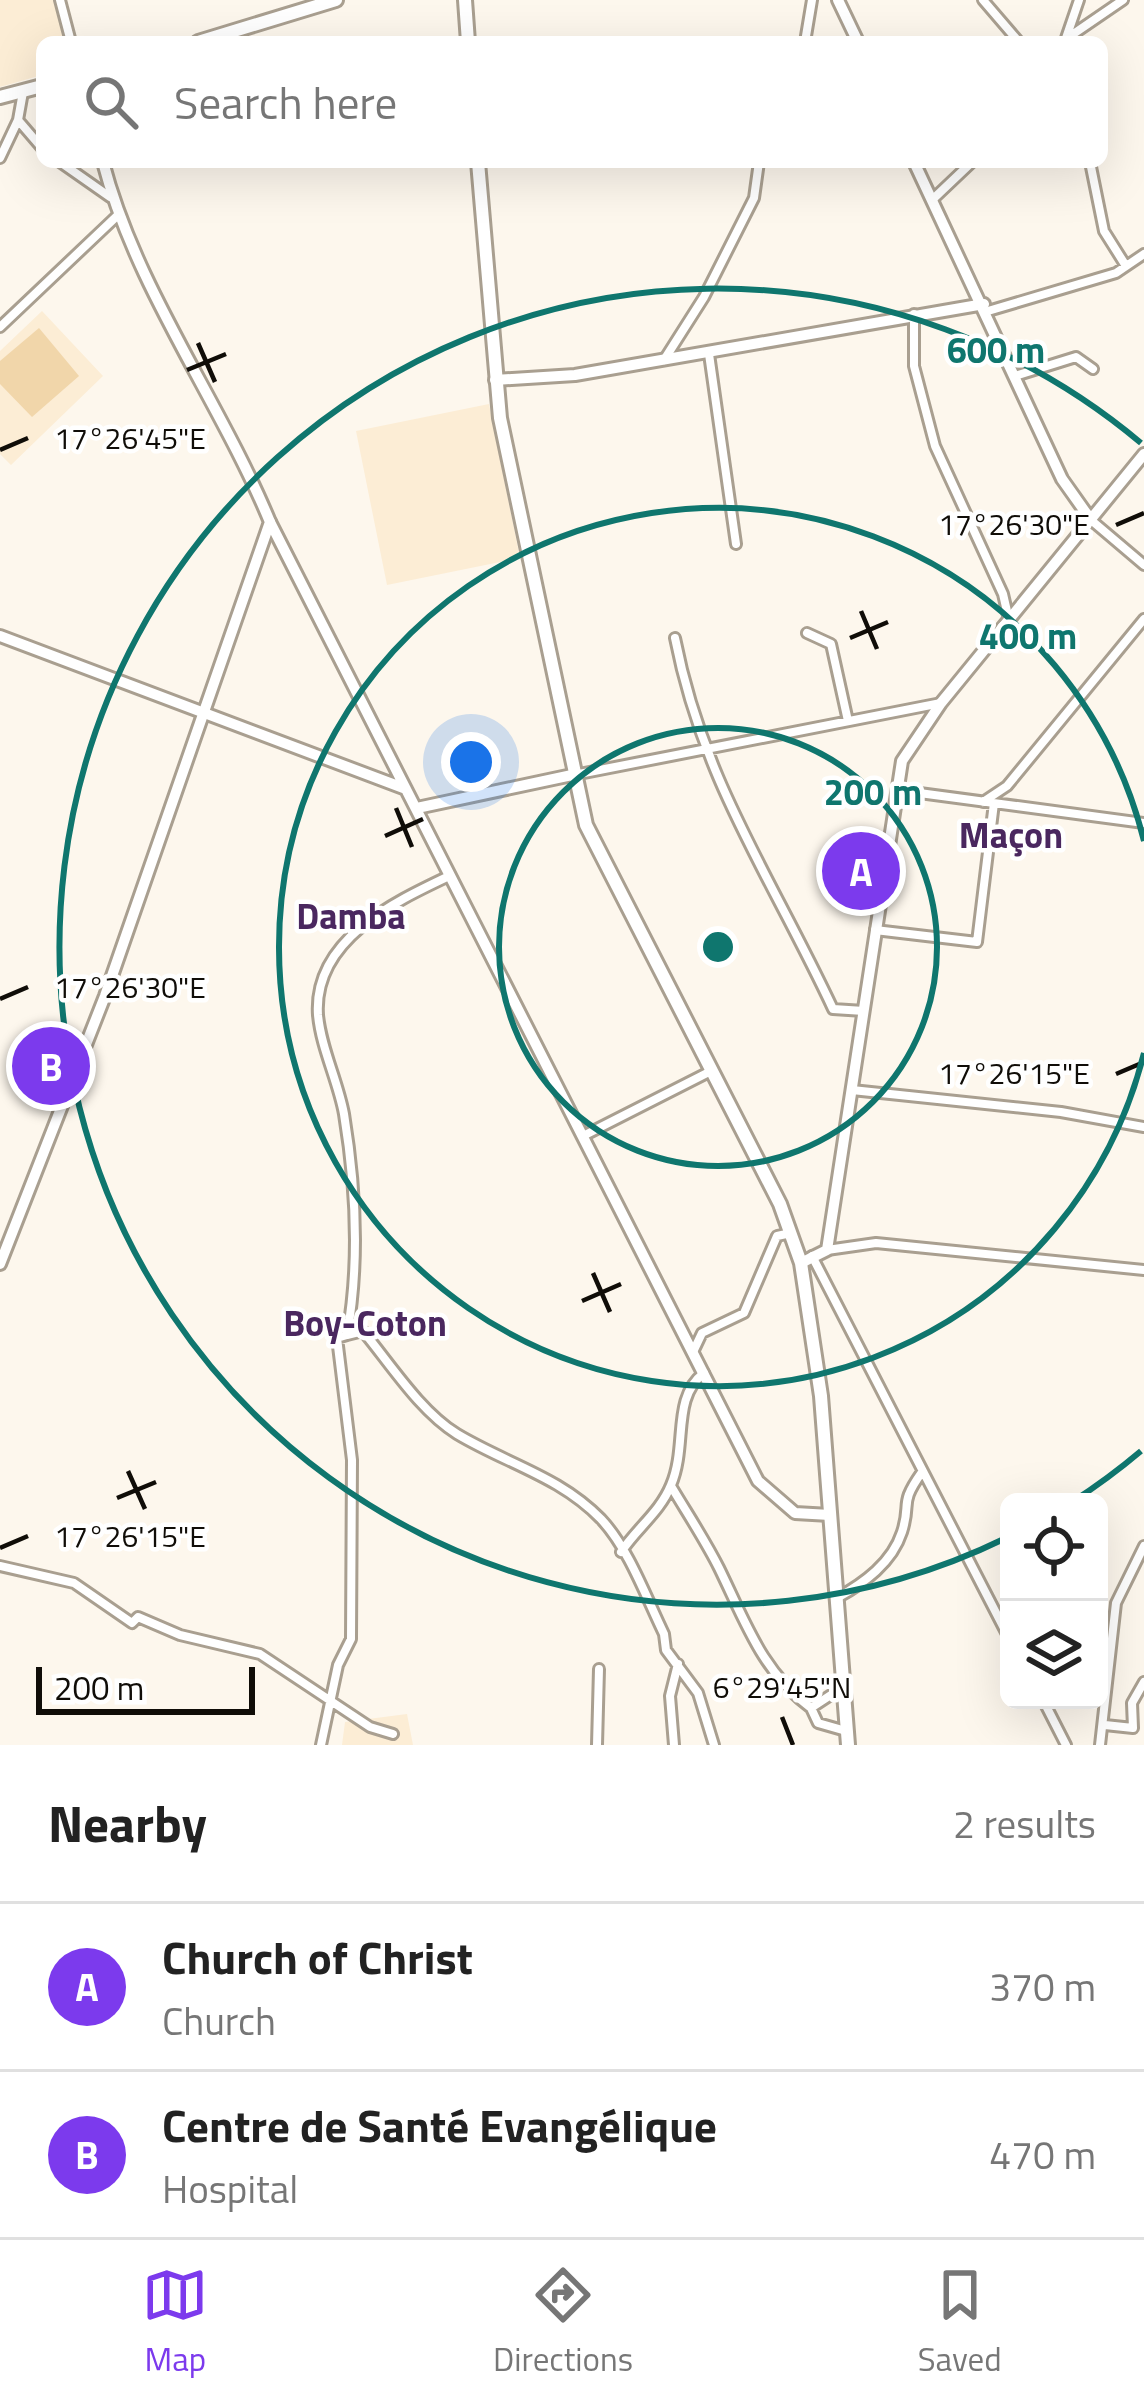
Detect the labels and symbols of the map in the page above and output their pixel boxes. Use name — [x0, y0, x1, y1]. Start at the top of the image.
text: 600 m — [947, 322, 1045, 377]
text: 17°26'45"E — [54, 415, 206, 461]
text: 17°26'30"E — [938, 501, 1090, 547]
text: 400 m — [979, 608, 1077, 663]
your location — [441, 732, 501, 792]
text: 200 m — [824, 764, 922, 819]
district label: Maçon — [959, 807, 1063, 862]
pin: A — [822, 826, 900, 916]
district label: Damba — [296, 888, 406, 943]
centre of rings — [697, 926, 739, 968]
text: 17°26'30"E — [54, 964, 206, 1010]
pin: B — [12, 1021, 90, 1111]
text: 17°26'15"E — [938, 1050, 1090, 1096]
district label: Boy-Coton — [283, 1295, 447, 1350]
text: 17°26'15"E — [54, 1513, 206, 1559]
scale bar — [36, 1661, 255, 1714]
text: 6°29'45"N — [713, 1664, 851, 1710]

